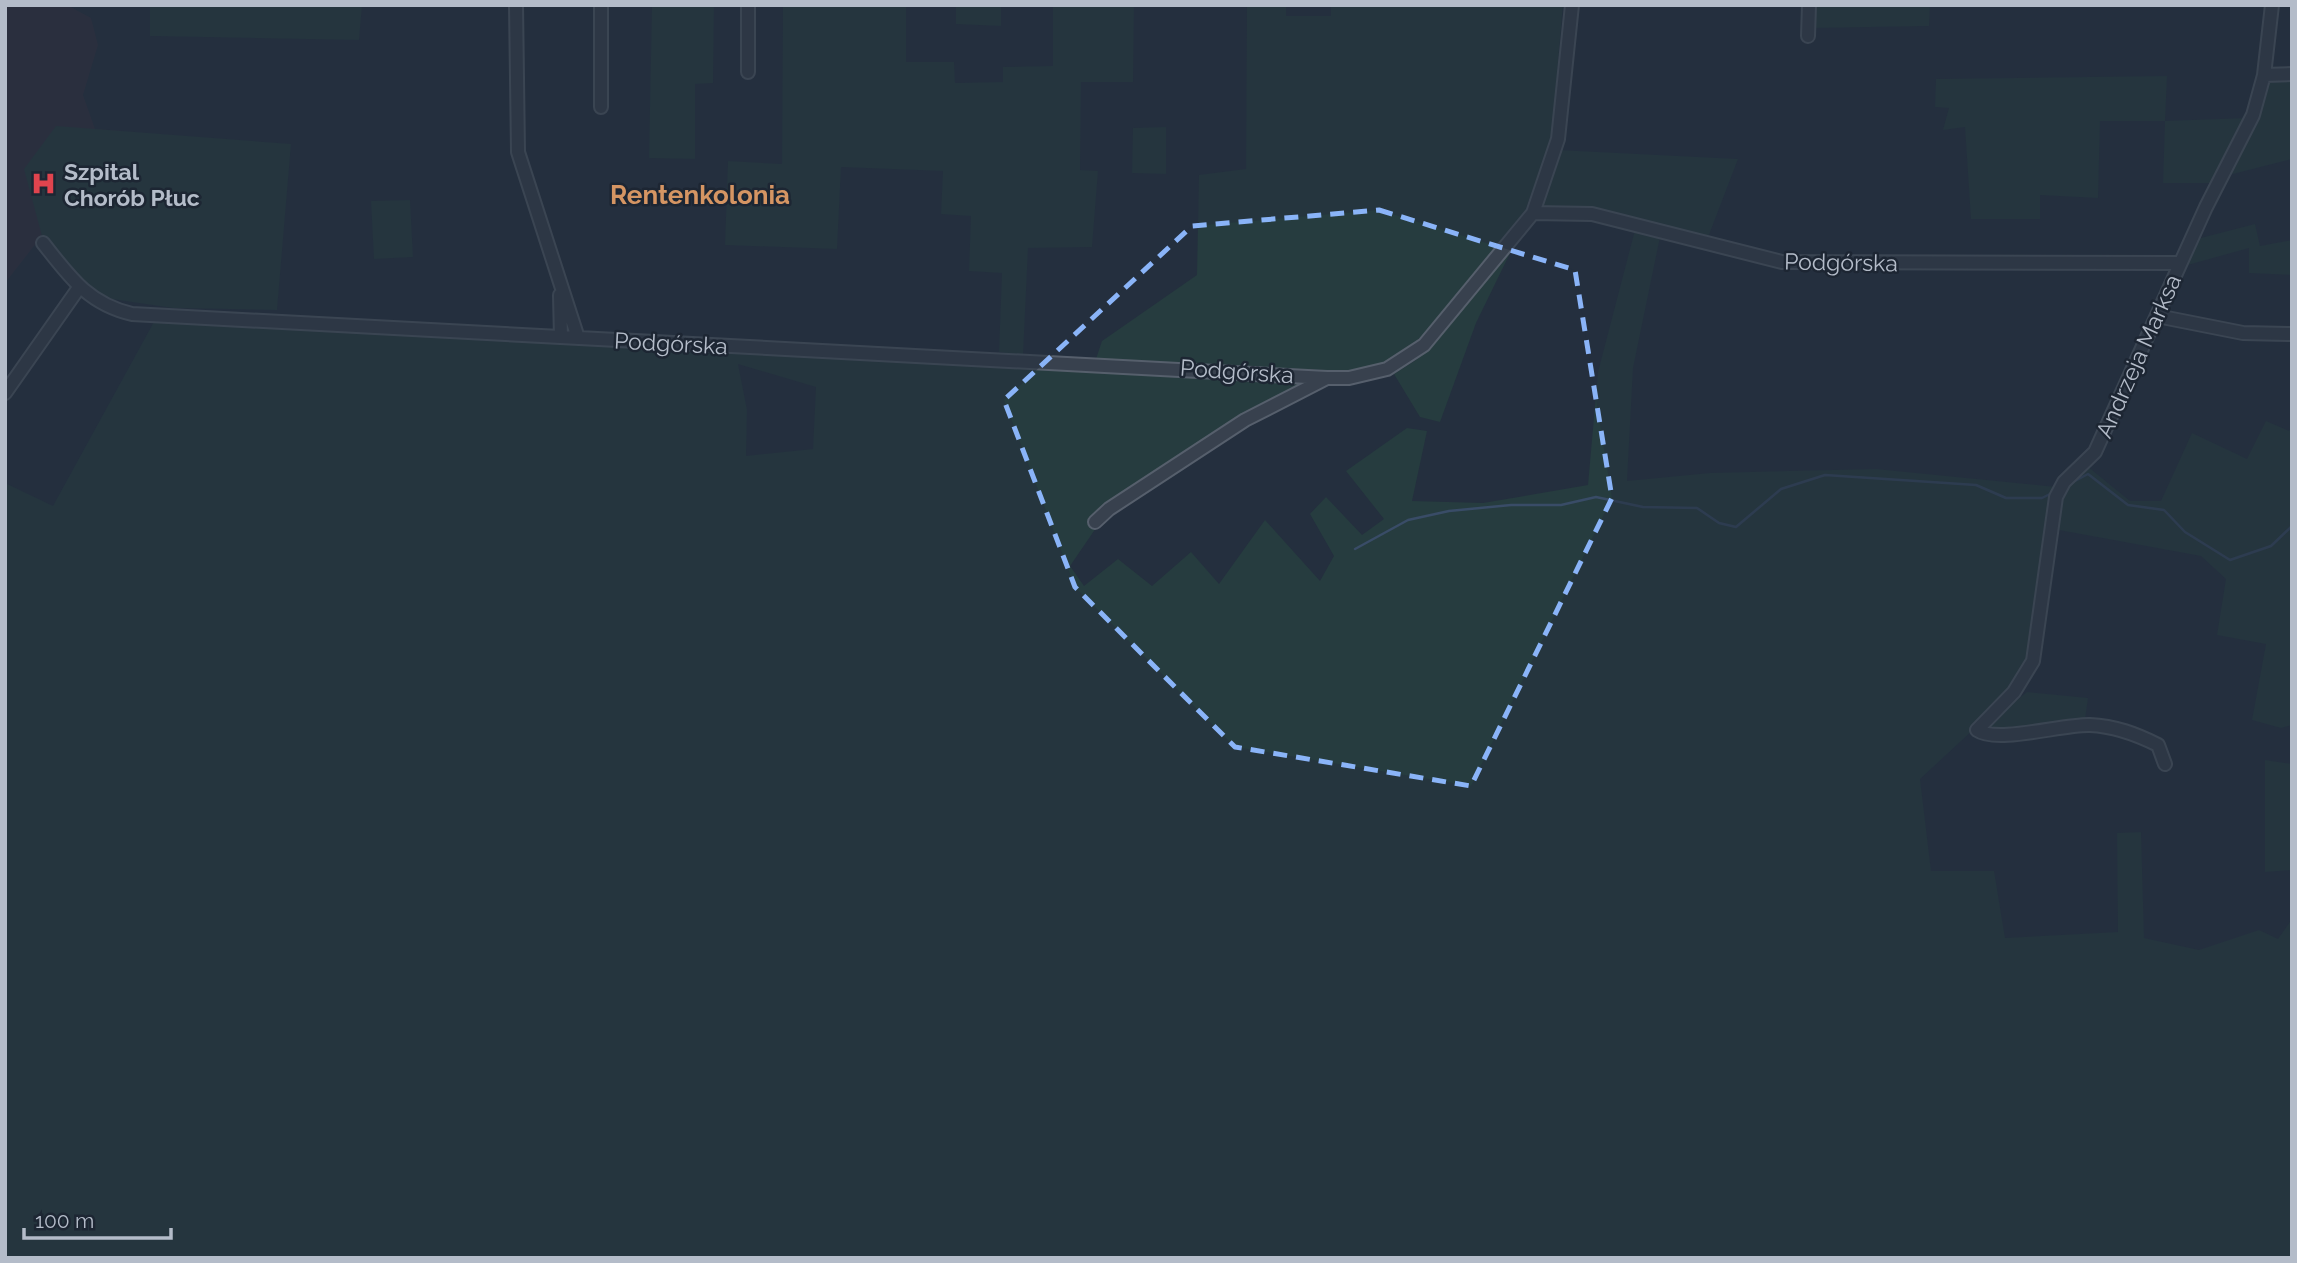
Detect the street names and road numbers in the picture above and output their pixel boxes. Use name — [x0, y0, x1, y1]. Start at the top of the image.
street label: Podgórska — [1784, 248, 1898, 276]
street label: Andrzeja Marksa — [2090, 270, 2186, 442]
street label: Podgórska — [613, 327, 729, 359]
street label: Podgórska — [1179, 354, 1295, 388]

